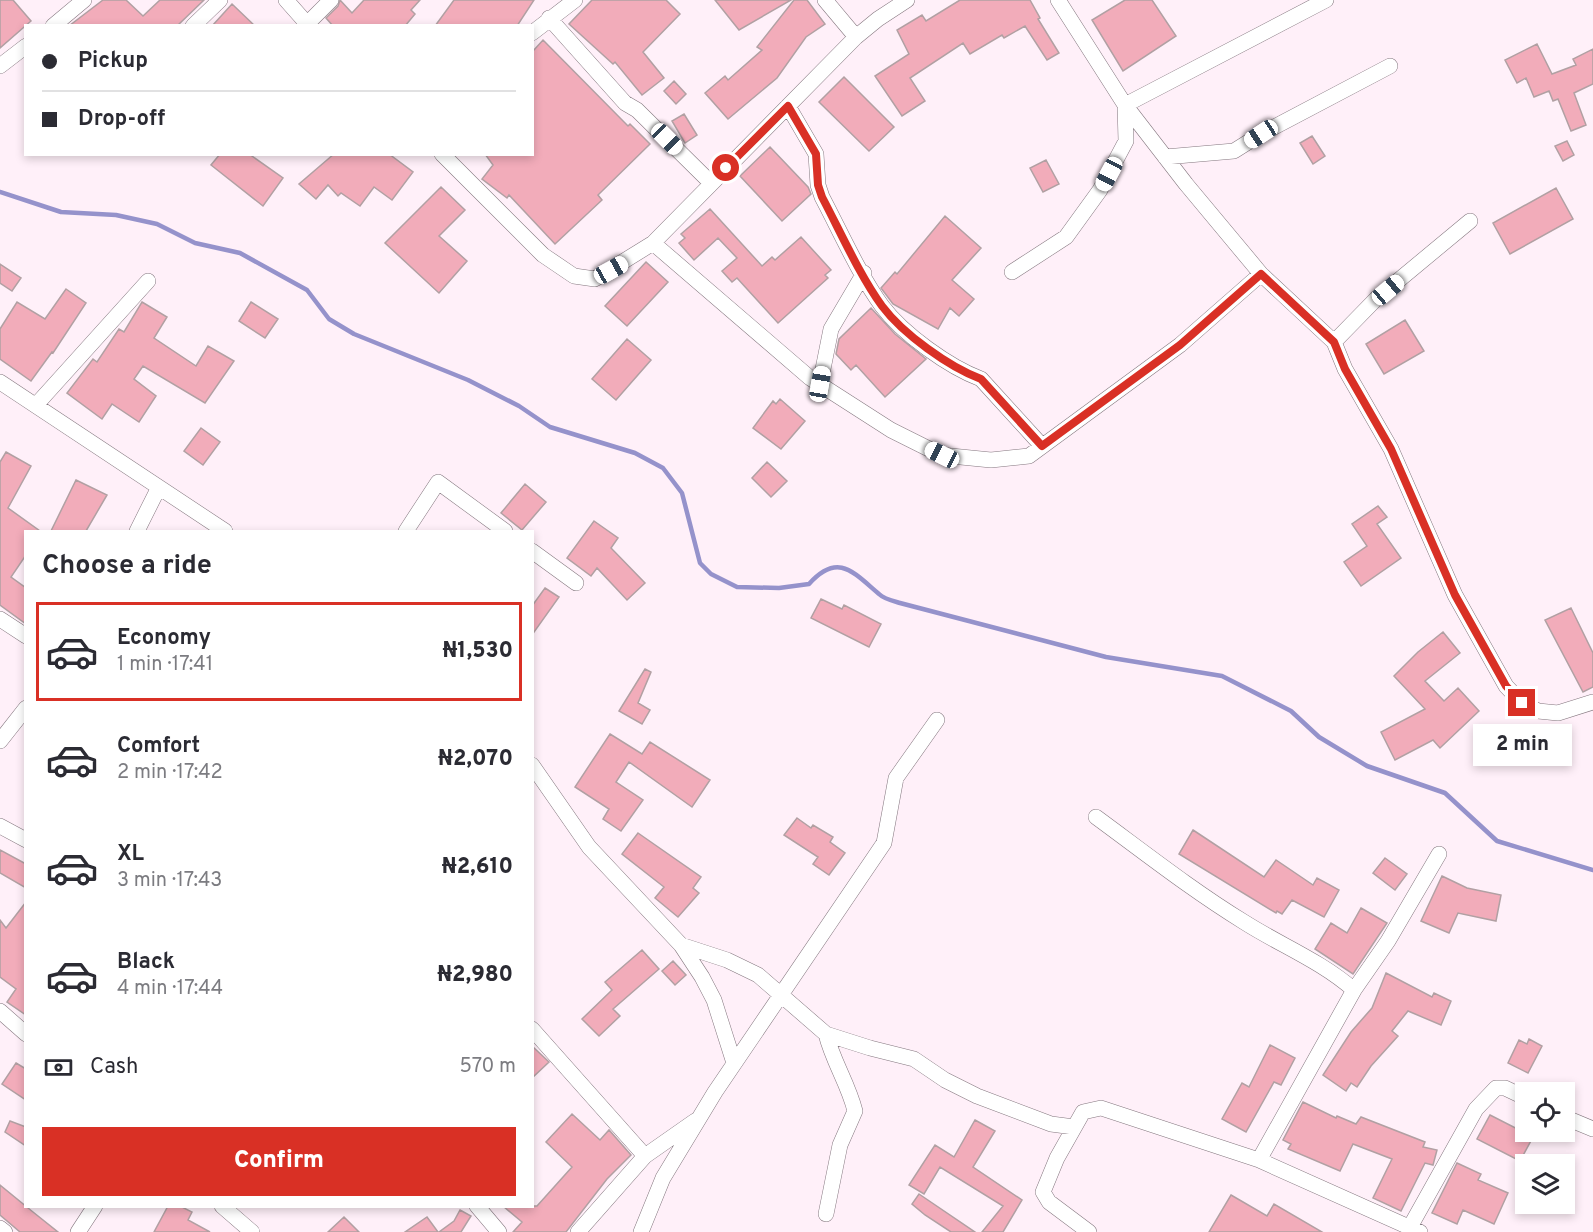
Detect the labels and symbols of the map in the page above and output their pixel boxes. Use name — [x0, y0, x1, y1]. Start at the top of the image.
car — [1241, 117, 1281, 151]
car — [648, 120, 686, 158]
route start — [712, 154, 739, 181]
car — [1093, 154, 1125, 194]
car — [591, 253, 631, 287]
car — [1368, 272, 1408, 308]
car — [808, 365, 832, 403]
car — [922, 439, 962, 471]
route end — [1508, 689, 1535, 716]
callout: 2 min — [1472, 724, 1571, 766]

